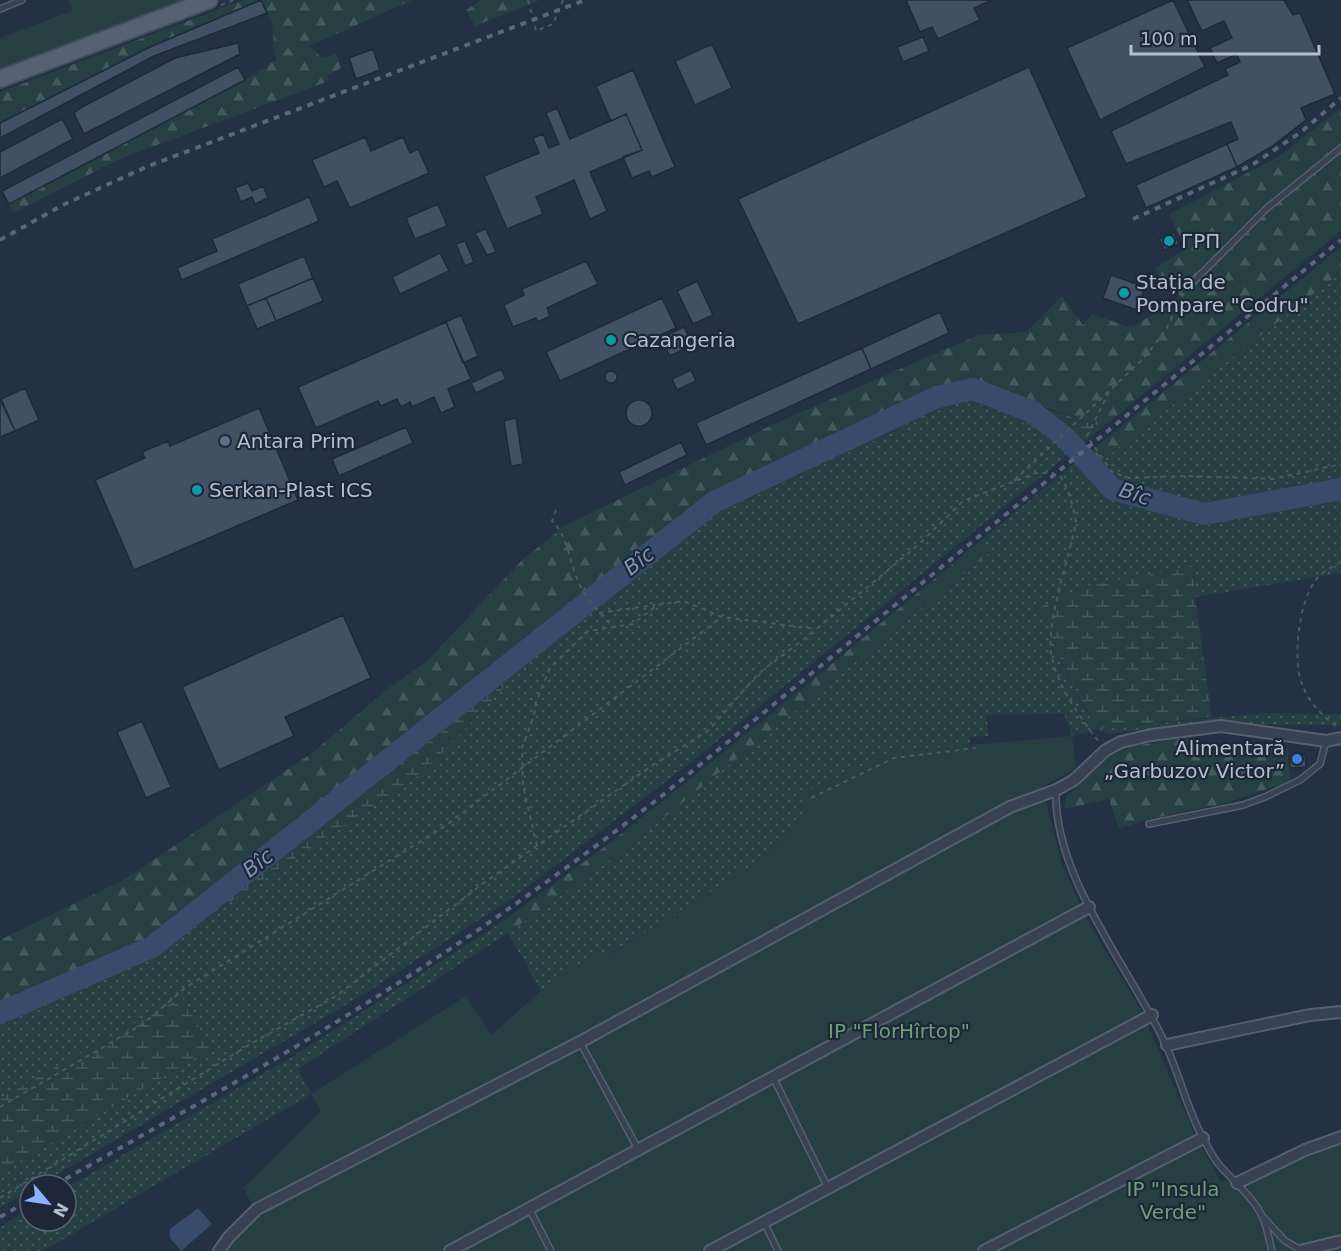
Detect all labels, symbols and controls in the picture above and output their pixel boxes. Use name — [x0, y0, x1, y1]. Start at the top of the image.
scale bar — [1131, 18, 1318, 56]
text: 100 m — [1140, 28, 1198, 49]
place label: ГРП — [1181, 229, 1220, 253]
marker: ГРП — [1162, 234, 1176, 248]
place label: Stația de Pompare "Codru" — [1136, 270, 1309, 317]
marker: Stația de Pompare "Codru" — [1117, 286, 1131, 300]
place label: Cazangeria — [623, 328, 736, 352]
marker: Cazangeria — [604, 333, 618, 347]
place label: Antara Prim — [237, 429, 355, 453]
marker: Antara Prim — [218, 434, 232, 448]
place label: Serkan-Plast ICS — [209, 478, 373, 502]
water label: Bîc — [1116, 478, 1154, 510]
marker: Serkan-Plast ICS — [190, 483, 204, 497]
water label: Bîc — [619, 541, 659, 580]
place label: Alimentară „Garbuzov Victor” — [1104, 736, 1285, 783]
marker: Alimentară „Garbuzov Victor” — [1290, 752, 1304, 766]
water label: Bîc — [238, 843, 278, 882]
park label: IP "FlorHîrtop" — [828, 1019, 970, 1043]
north arrow — [18, 1173, 78, 1233]
park label: IP "Insula Verde" — [1127, 1177, 1220, 1224]
text: N — [49, 1200, 72, 1220]

